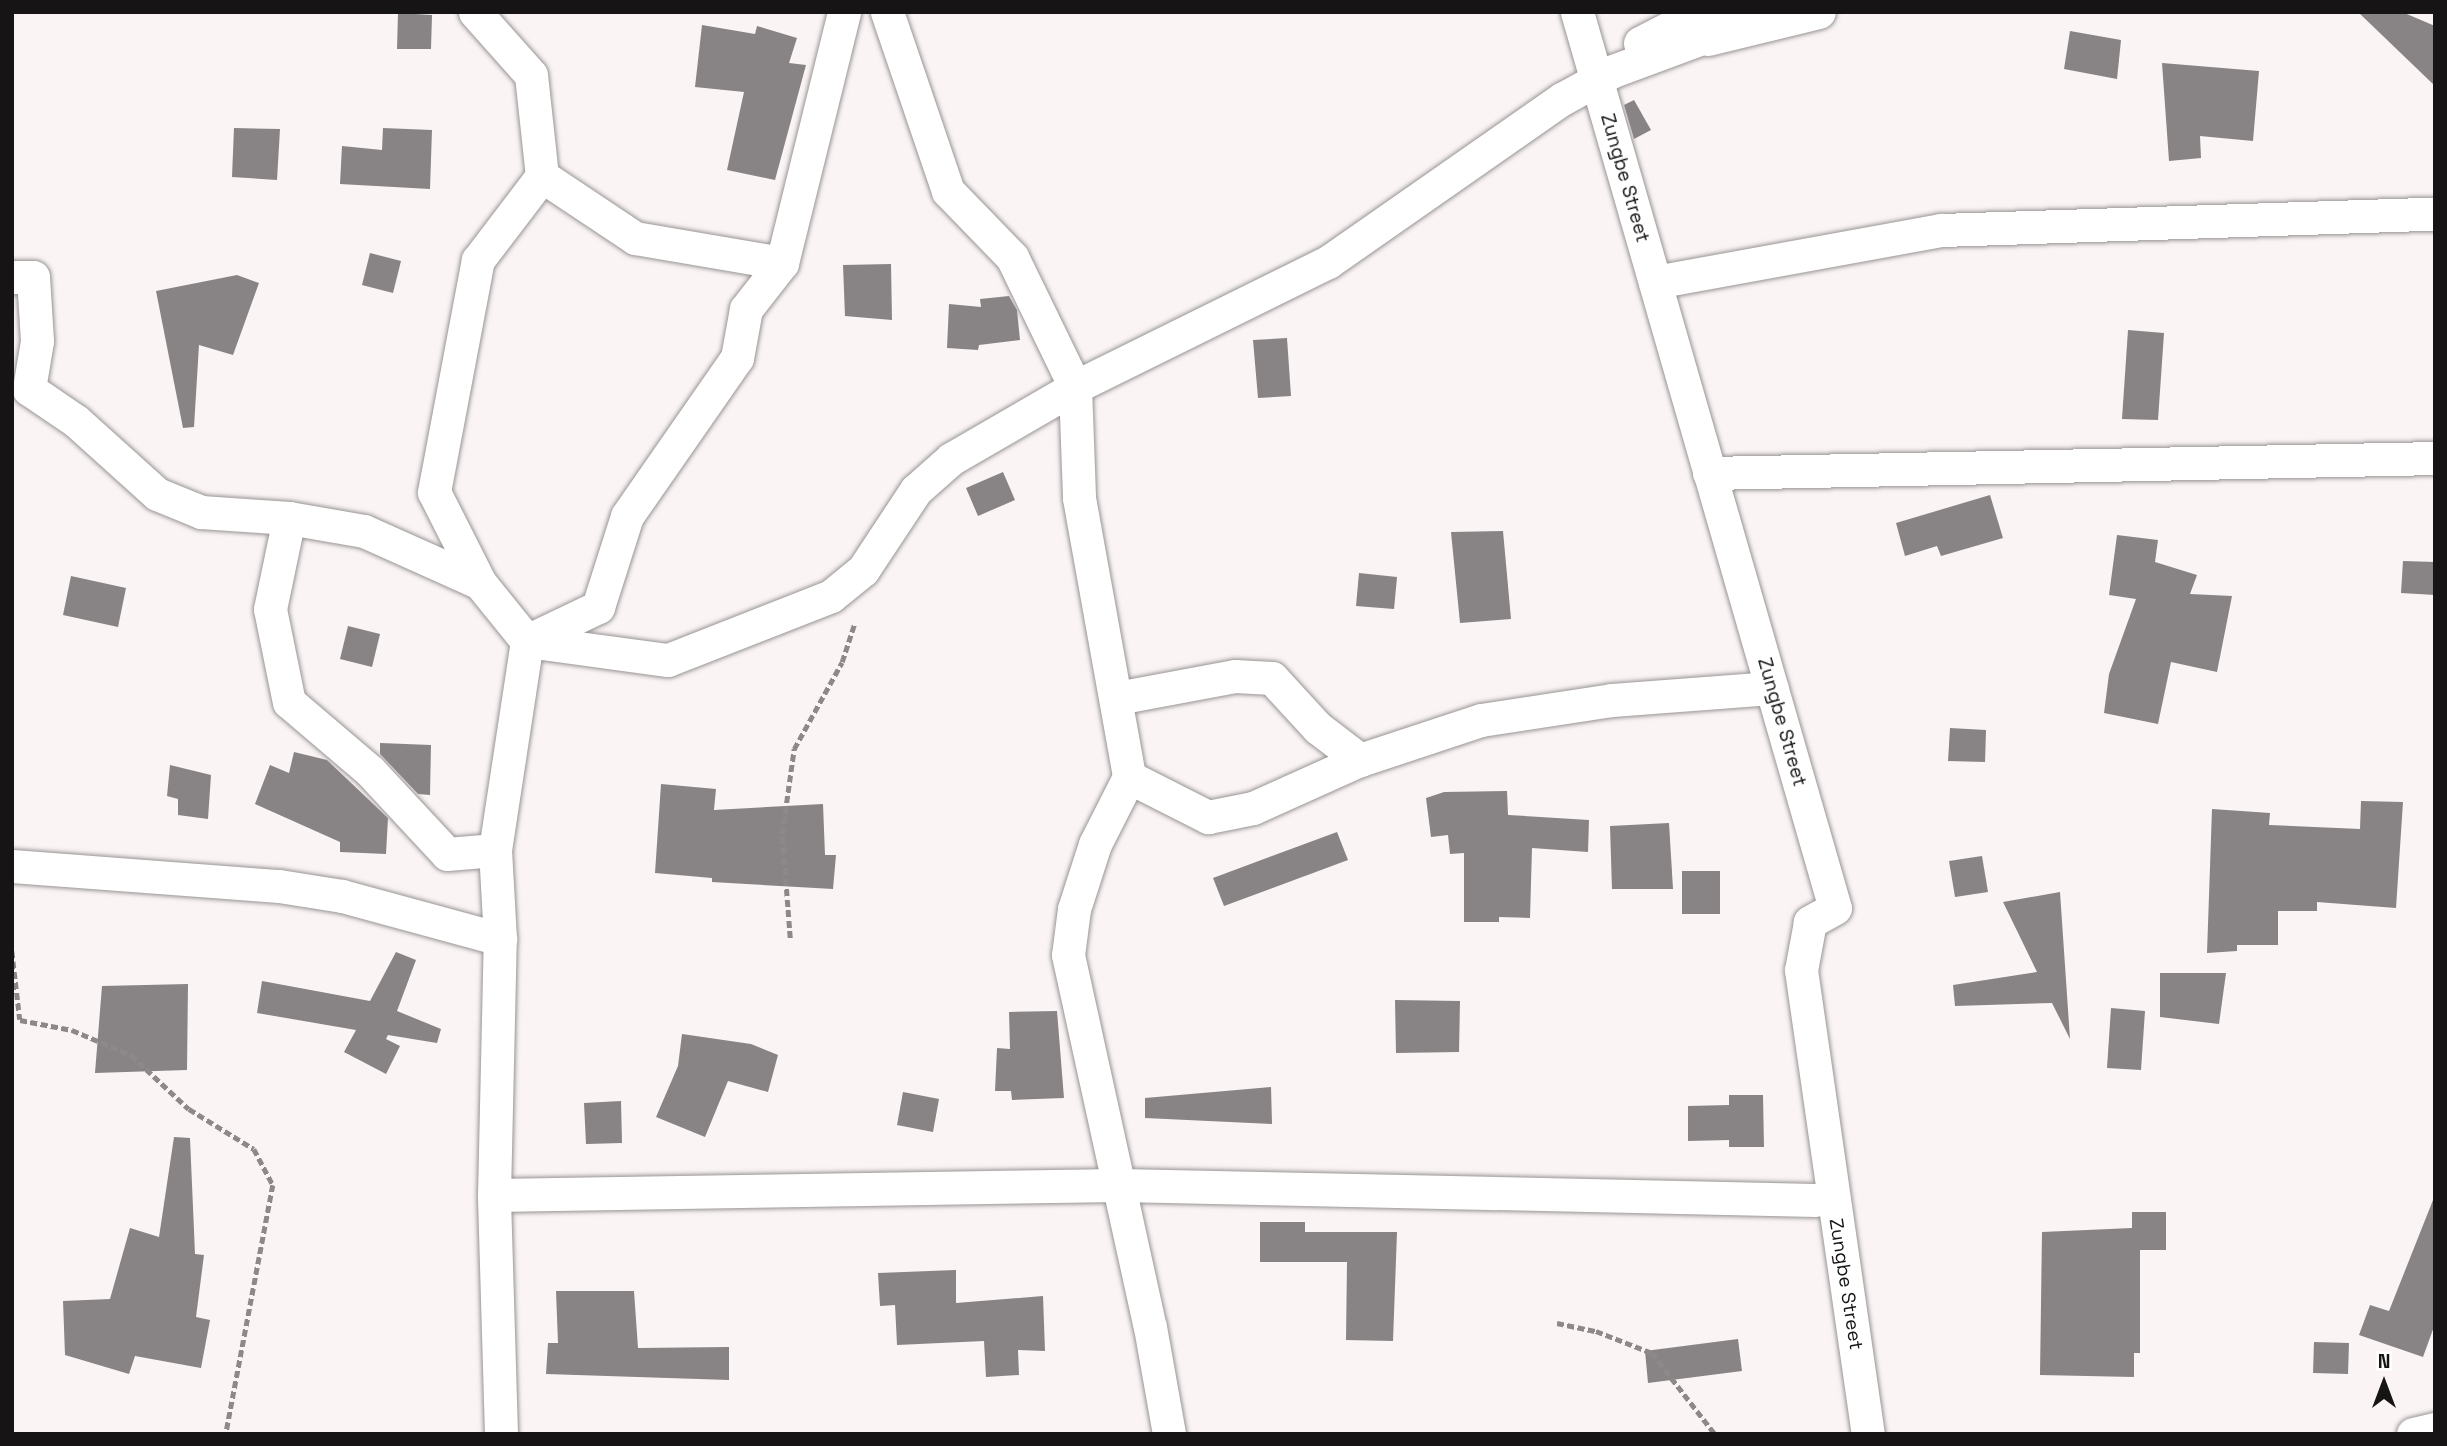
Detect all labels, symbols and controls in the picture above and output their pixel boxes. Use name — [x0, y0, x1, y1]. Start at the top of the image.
street label: Zungbe Street — [1596, 111, 1654, 245]
street label: Zungbe Street — [1753, 655, 1811, 789]
street label: Zungbe Street — [1824, 1217, 1868, 1351]
north arrow — [2349, 1348, 2419, 1418]
text: N — [2378, 1349, 2390, 1374]

